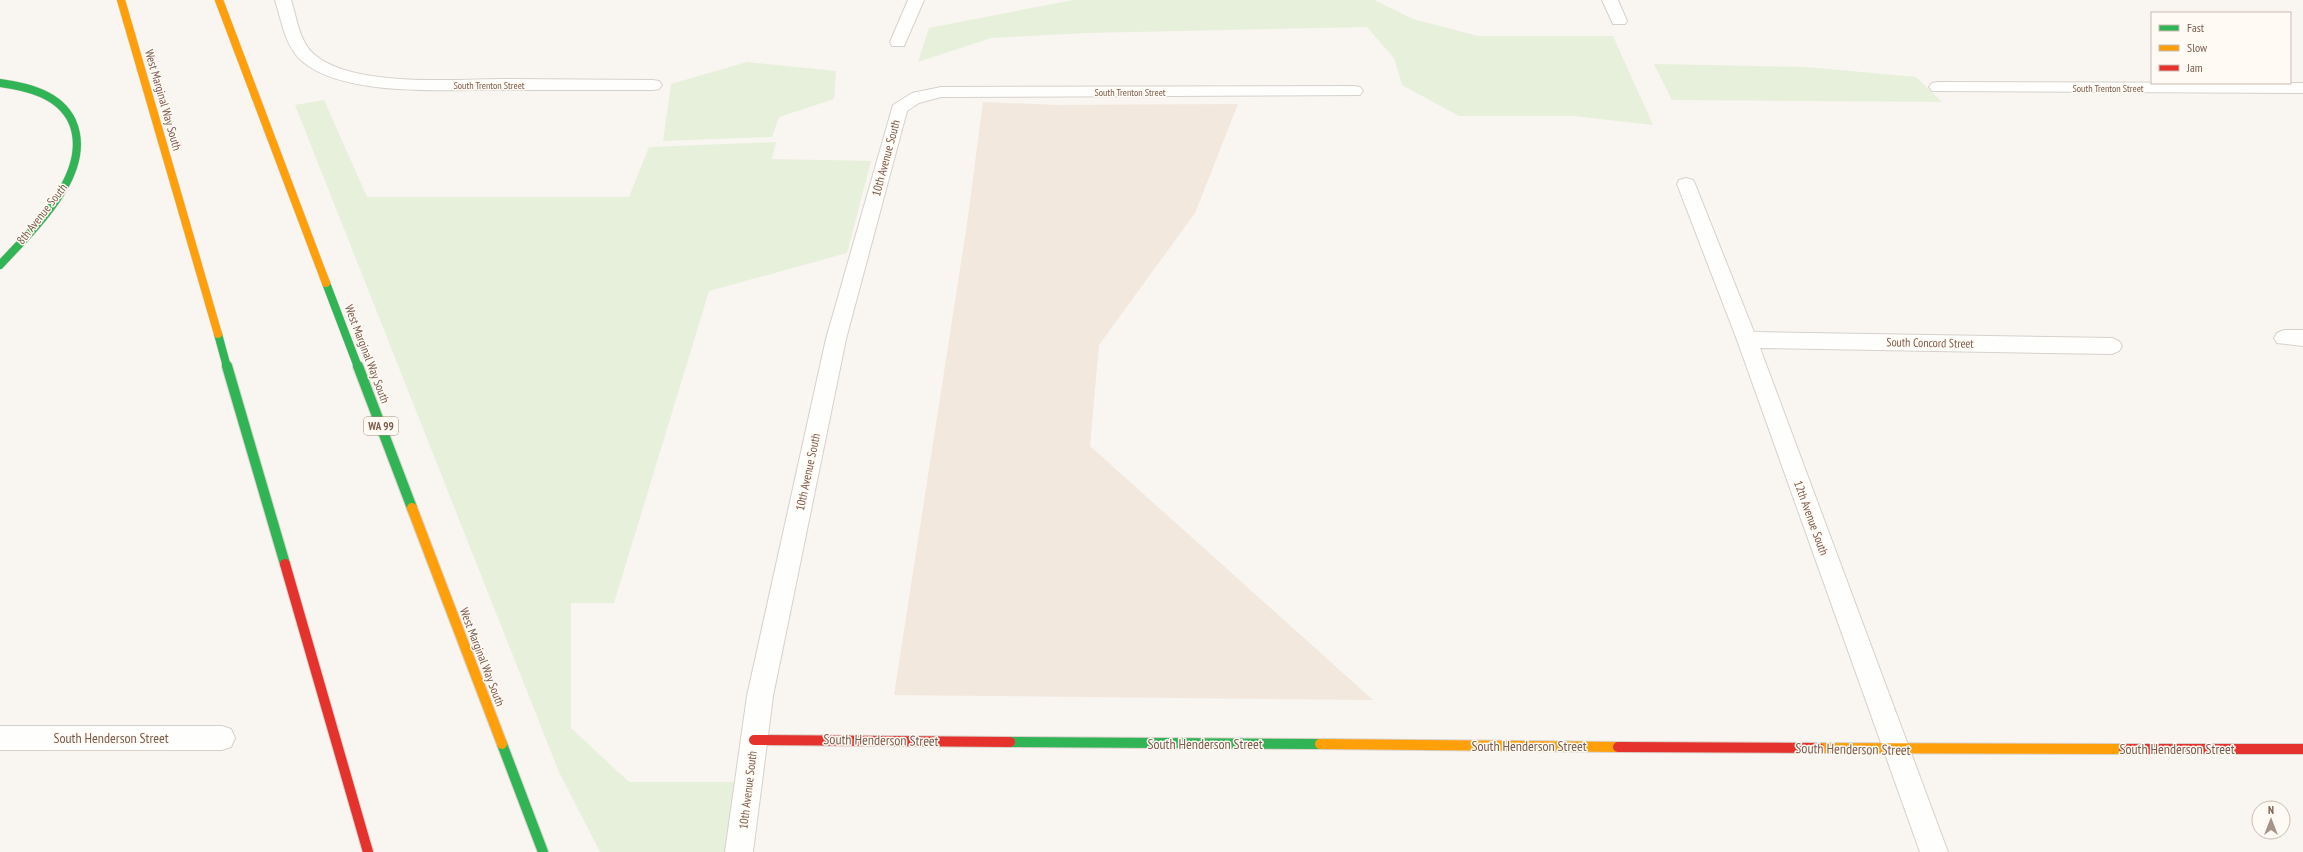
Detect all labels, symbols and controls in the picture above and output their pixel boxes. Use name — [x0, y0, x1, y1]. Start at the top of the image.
legend — [2151, 12, 2291, 84]
text: Fast — [2187, 20, 2205, 35]
text: Slow — [2187, 40, 2208, 55]
street label: West Marginal Way South — [142, 48, 185, 152]
text: Jam — [2186, 60, 2203, 75]
street label: South Trenton Street — [453, 79, 525, 92]
street label: South Trenton Street — [2072, 82, 2144, 95]
street label: South Trenton Street — [1094, 86, 1166, 99]
street label: 10th Avenue South — [868, 118, 903, 198]
street label: 8th Avenue South — [13, 180, 70, 247]
street label: West Marginal Way South — [342, 302, 393, 405]
street label: South Concord Street — [1886, 334, 1975, 351]
road number: WA 99 — [364, 417, 398, 435]
street label: 10th Avenue South — [792, 432, 823, 512]
street label: 12th Avenue South — [1791, 478, 1832, 557]
street label: West Marginal Way South — [457, 605, 508, 708]
street label: South Henderson Street — [53, 729, 169, 747]
street label: South Henderson Street — [823, 730, 939, 750]
street label: South Henderson Street — [1147, 735, 1263, 753]
street label: South Henderson Street — [1471, 737, 1587, 755]
street label: South Henderson Street — [1795, 739, 1911, 759]
street label: South Henderson Street — [2119, 740, 2235, 758]
street label: 10th Avenue South — [735, 750, 760, 830]
north arrow — [2251, 800, 2291, 840]
text: N — [2268, 803, 2274, 817]

